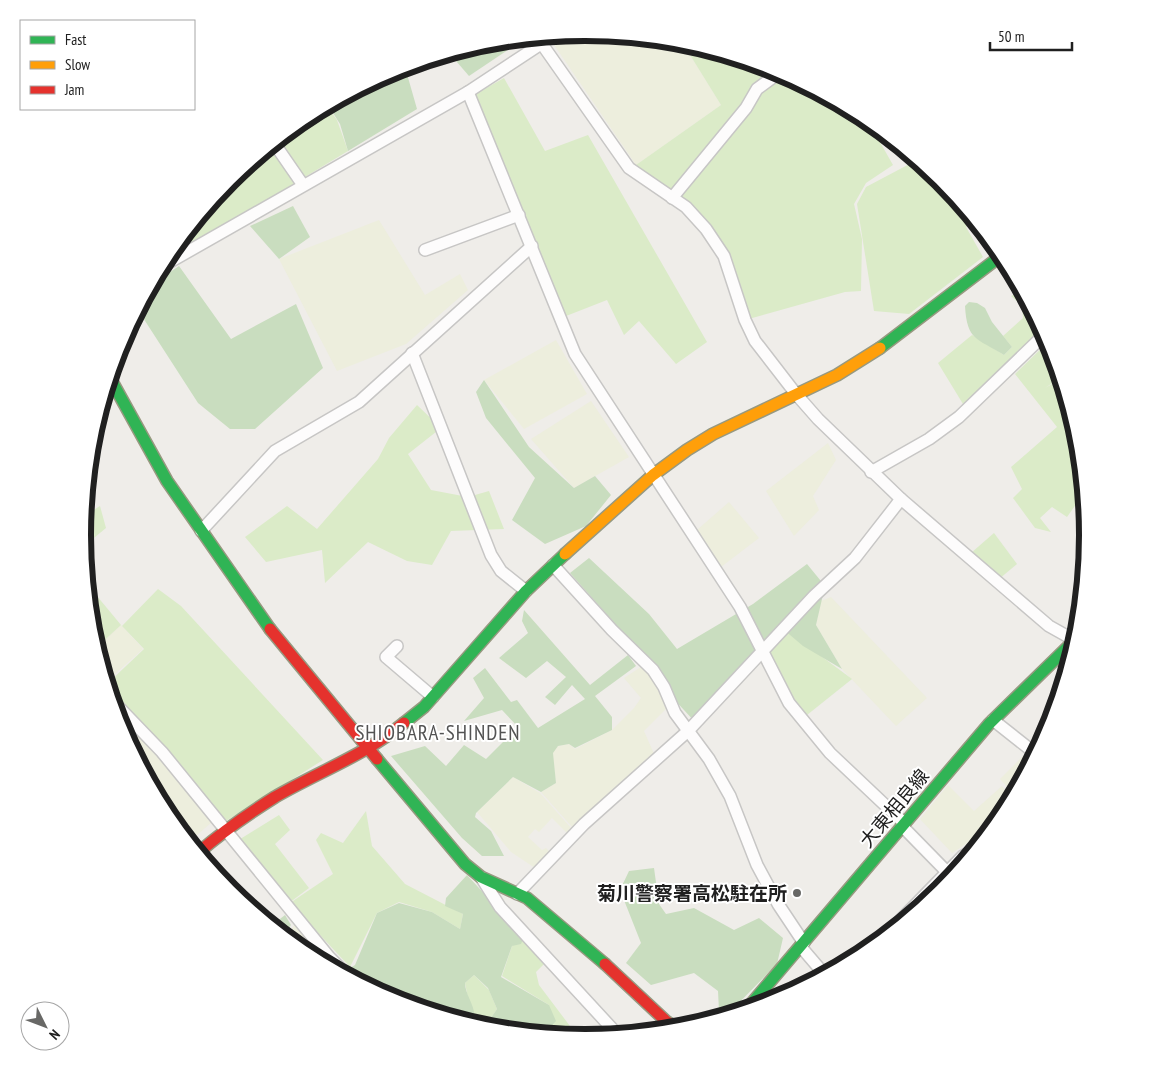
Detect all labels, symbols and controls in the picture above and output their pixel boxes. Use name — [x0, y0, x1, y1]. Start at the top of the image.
legend — [20, 20, 195, 110]
scale bar — [990, 20, 1072, 52]
text: 50 m — [998, 27, 1024, 46]
text: Fast — [65, 30, 86, 49]
text: Slow — [65, 55, 90, 74]
text: Jam — [64, 80, 84, 99]
district label: SHIOBARA-SHINDEN — [355, 719, 521, 746]
street label: 大東相良線 — [854, 764, 934, 852]
place label: 菊川警察署高松駐在所 — [597, 881, 787, 905]
marker: 菊川警察署高松駐在所 — [791, 887, 803, 899]
north arrow — [20, 1001, 70, 1051]
text: N — [45, 1026, 64, 1044]

